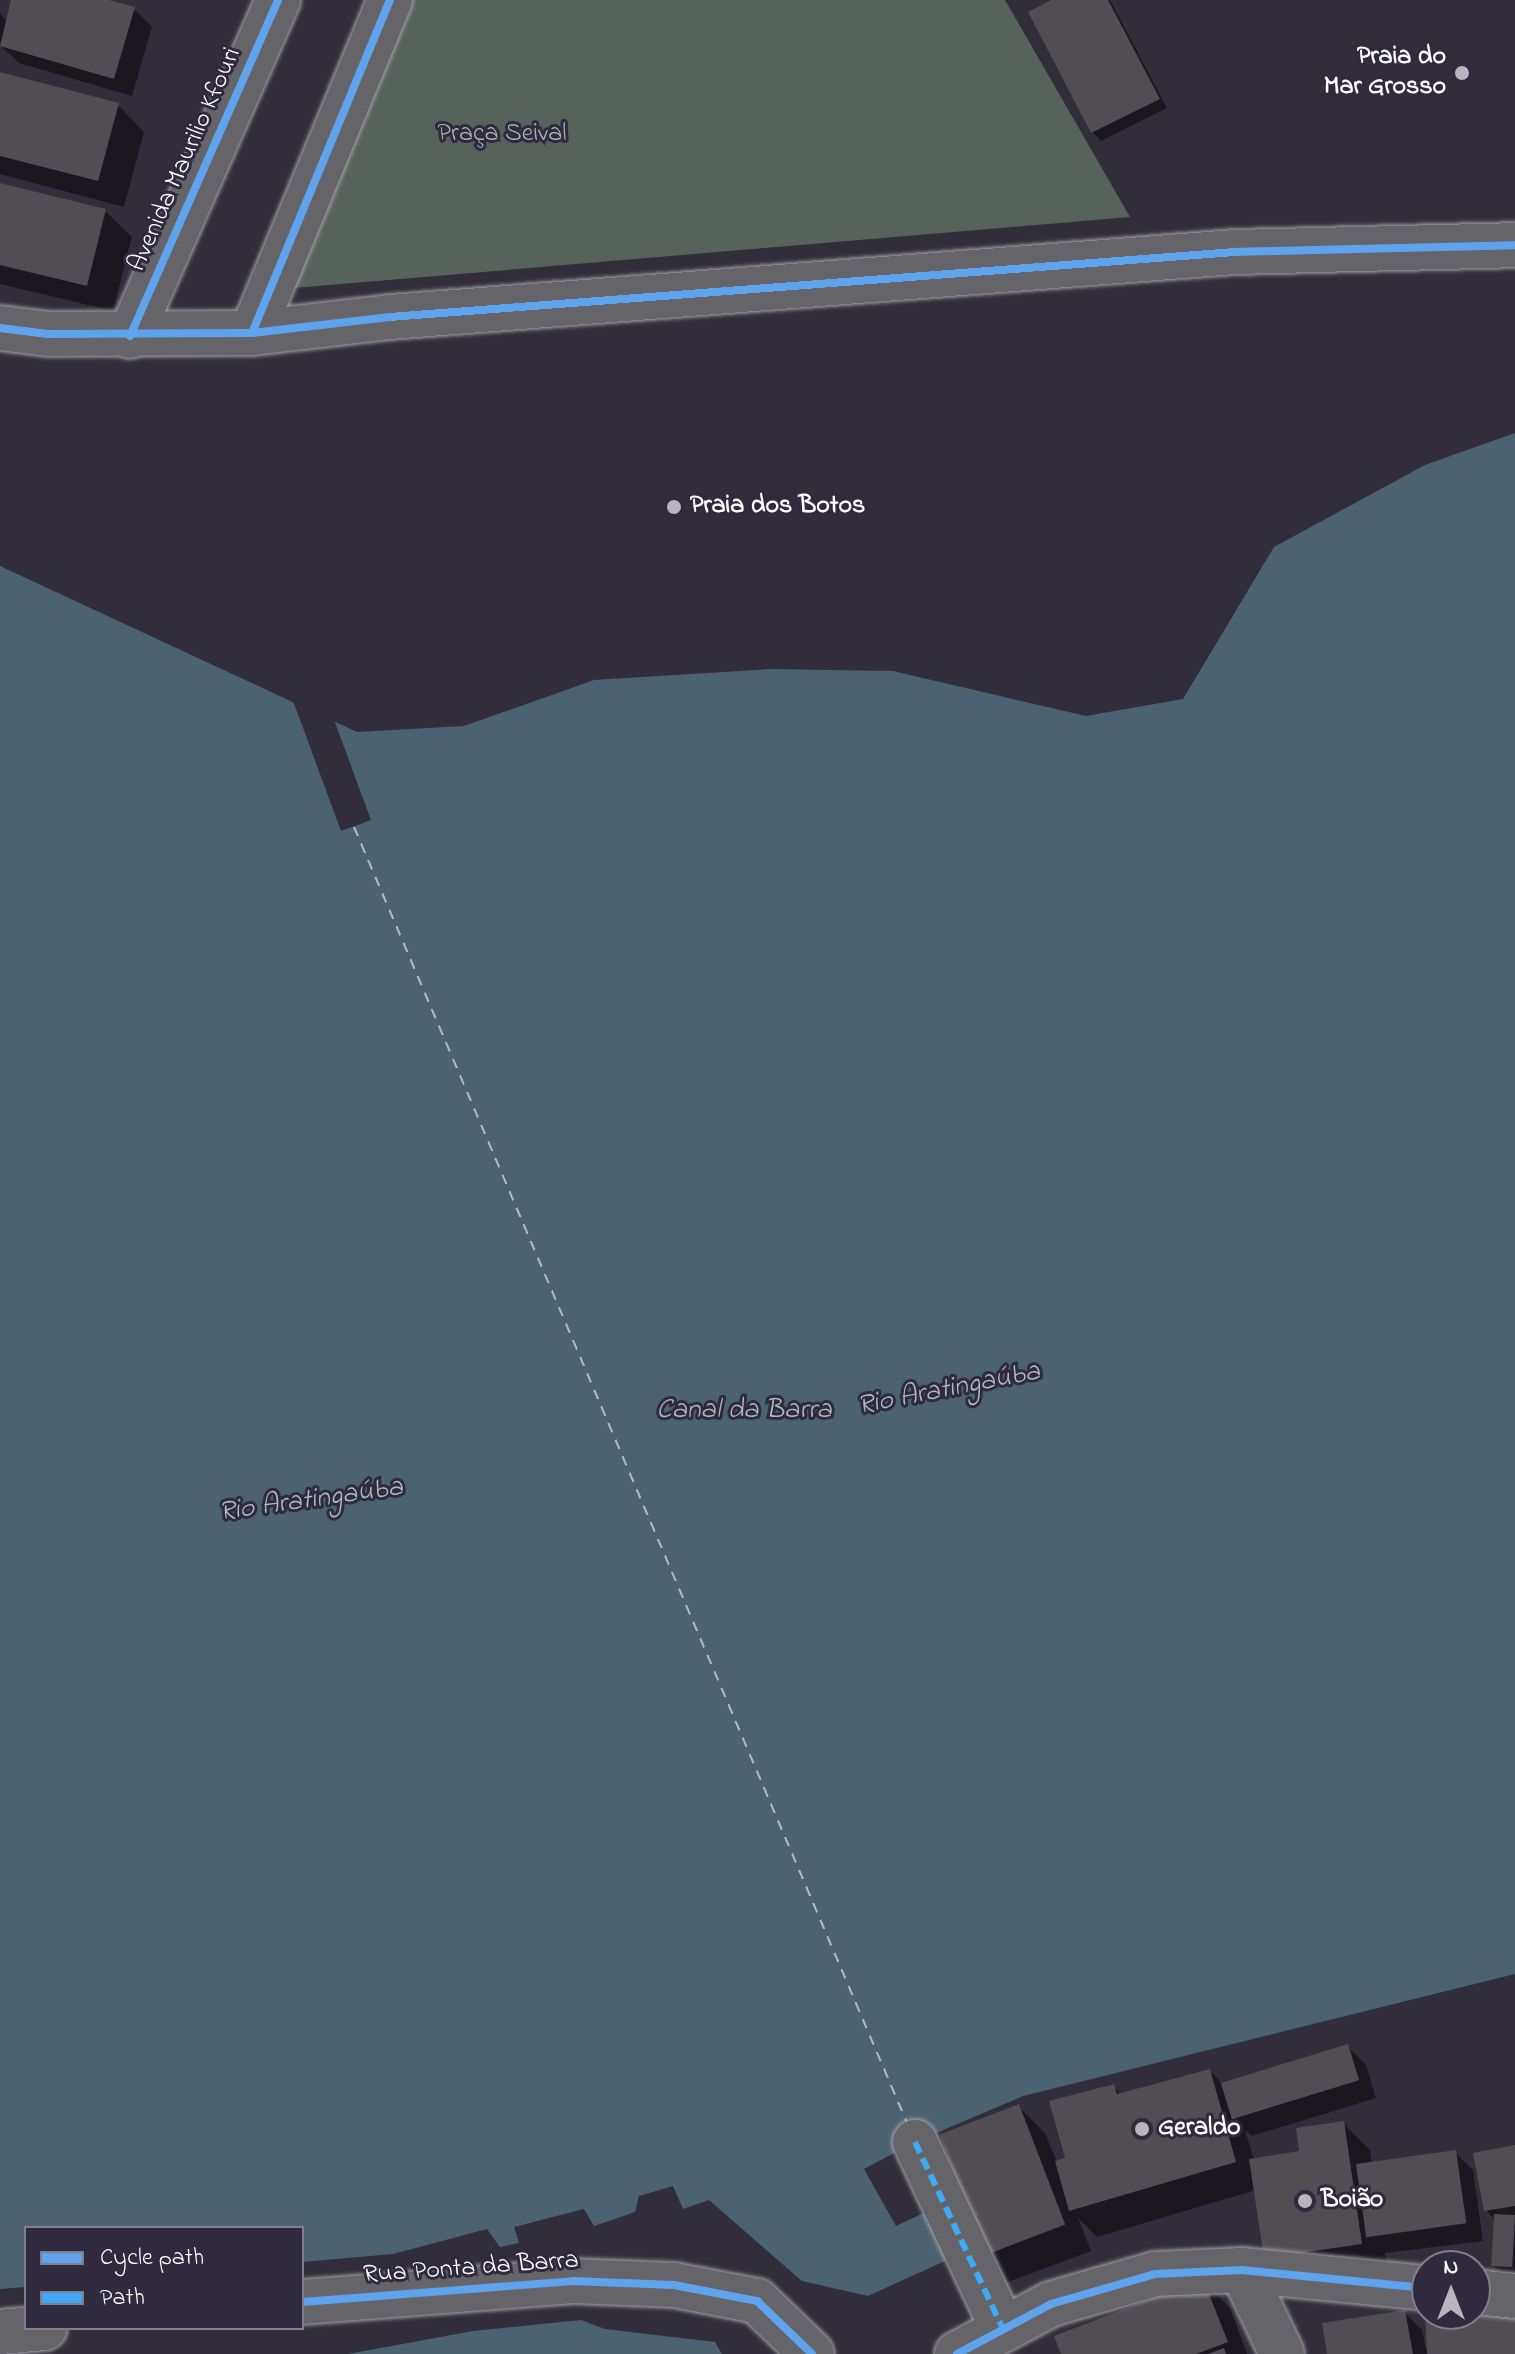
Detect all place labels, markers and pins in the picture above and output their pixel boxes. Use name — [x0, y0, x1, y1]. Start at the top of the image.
place label: Praia do Mar Grosso — [1324, 42, 1446, 104]
marker: Praia do Mar Grosso — [1453, 64, 1471, 82]
place label: Praia dos Botos — [690, 491, 865, 523]
marker: Praia dos Botos — [665, 498, 683, 516]
place label: Geraldo — [1158, 2113, 1241, 2145]
marker: Geraldo — [1133, 2120, 1151, 2138]
place label: Boião — [1321, 2185, 1383, 2217]
marker: Boião — [1296, 2192, 1314, 2210]

